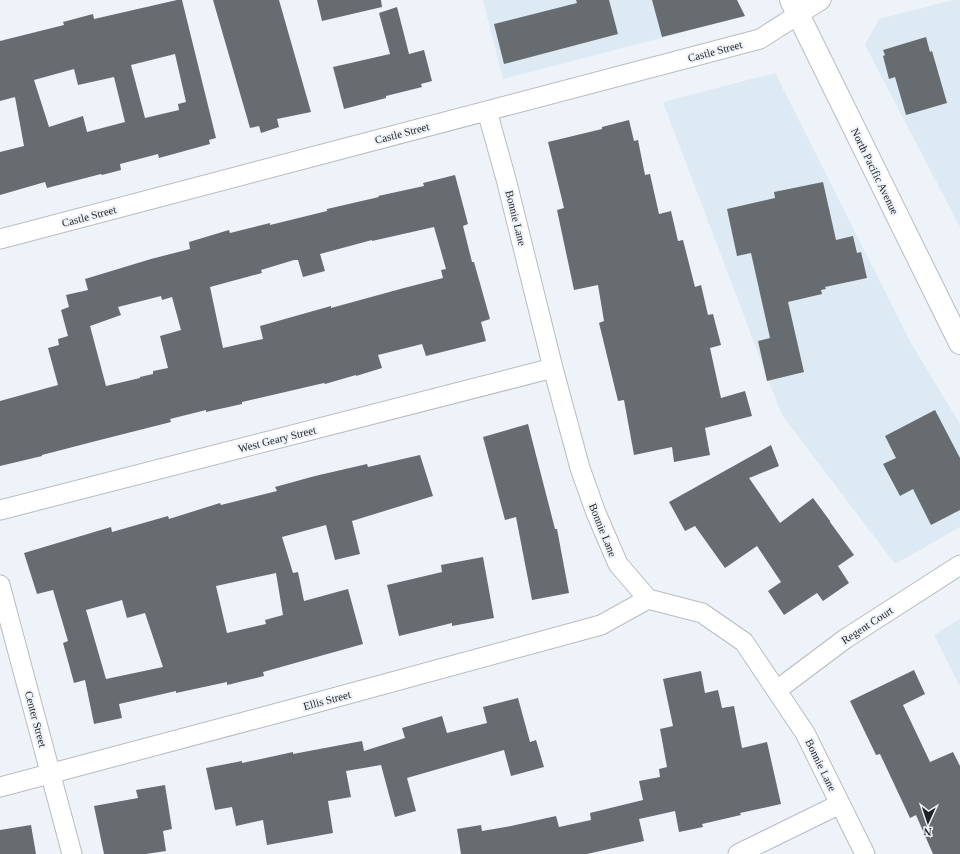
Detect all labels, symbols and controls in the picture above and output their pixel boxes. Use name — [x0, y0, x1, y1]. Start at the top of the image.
street label: Castle Street — [686, 38, 744, 64]
street label: Castle Street — [373, 120, 431, 146]
street label: North Pacific Avenue — [849, 126, 901, 216]
street label: Bonnie Lane — [503, 189, 529, 247]
street label: Castle Street — [60, 203, 118, 229]
street label: West Geary Street — [237, 424, 317, 454]
street label: Bonnie Lane — [587, 502, 619, 559]
street label: Regent Court — [839, 604, 895, 646]
street label: Ellis Street — [302, 688, 352, 712]
street label: Center Street — [23, 690, 49, 748]
street label: Bonnie Lane — [803, 737, 839, 793]
north arrow — [908, 802, 948, 842]
text: N — [923, 826, 932, 838]

